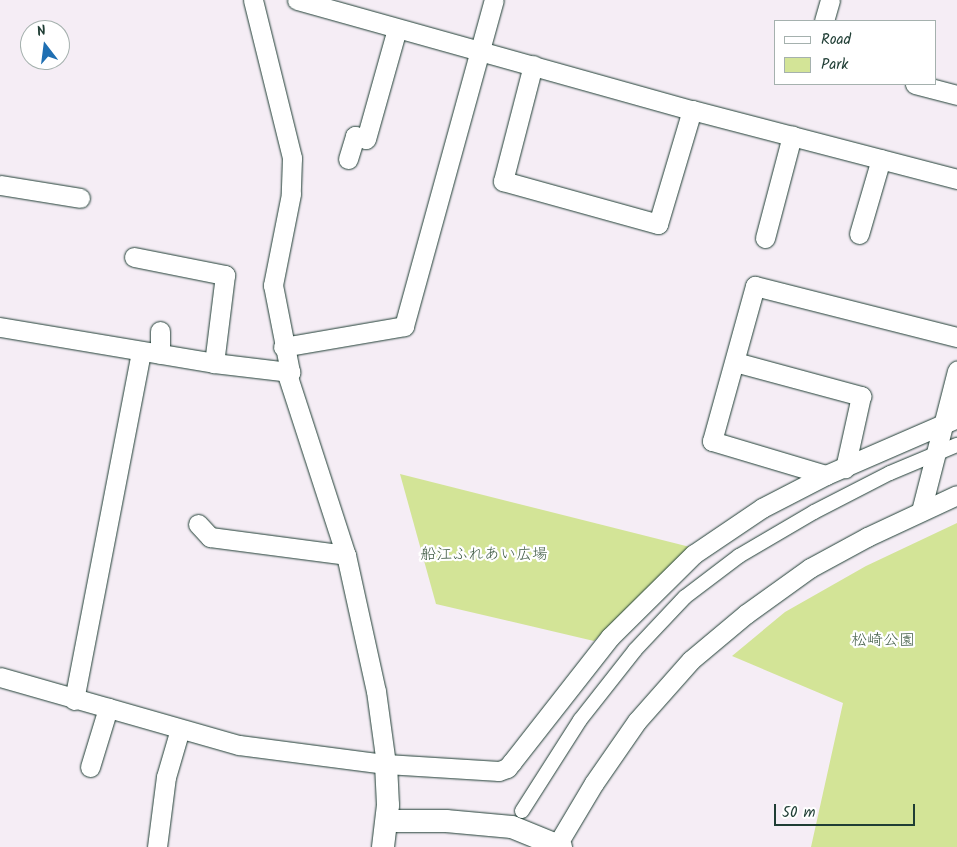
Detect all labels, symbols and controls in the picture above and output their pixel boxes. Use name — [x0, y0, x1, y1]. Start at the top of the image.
north arrow — [20, 20, 70, 70]
text: N — [34, 20, 48, 43]
legend — [774, 20, 937, 85]
text: Road — [821, 28, 851, 52]
text: Park — [821, 53, 848, 77]
park label: 船江ふれあい広場 — [420, 545, 548, 565]
park label: 松崎公園 — [851, 631, 915, 651]
scale bar — [777, 794, 918, 826]
text: 50 m — [782, 801, 816, 825]

